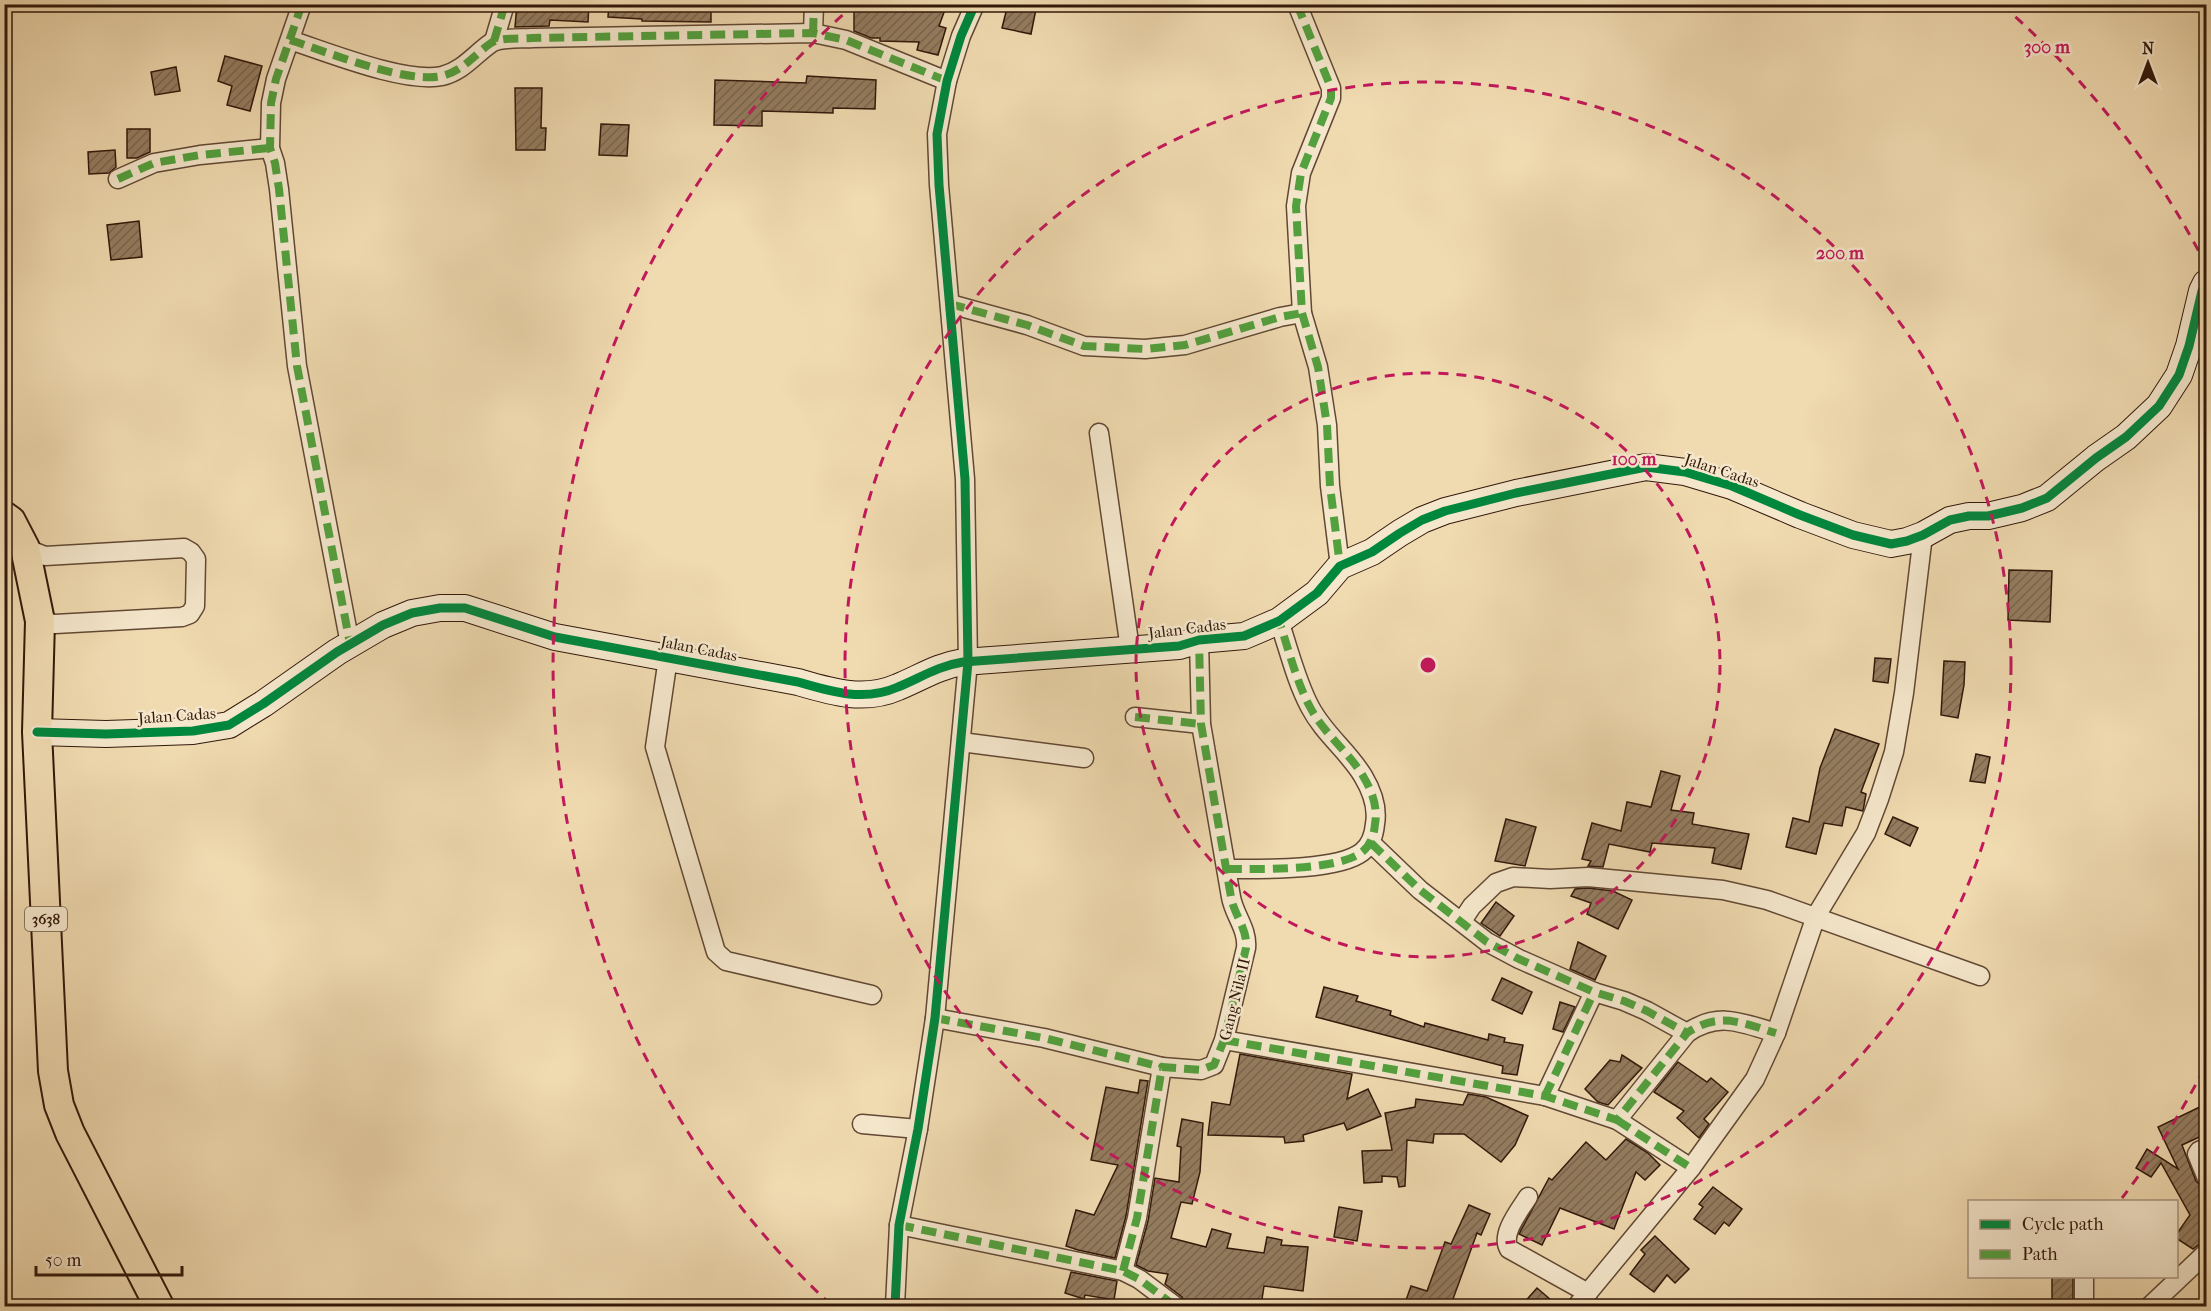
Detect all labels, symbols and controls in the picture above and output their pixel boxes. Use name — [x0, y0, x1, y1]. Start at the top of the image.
north arrow — [2118, 33, 2178, 93]
text: 300 m — [2024, 37, 2071, 58]
text: N — [2142, 39, 2155, 58]
text: 200 m — [1816, 243, 1865, 264]
text: 100 m — [1611, 449, 1658, 470]
street label: Jalan Cadas — [1680, 449, 1762, 492]
street label: Jalan Cadas — [1145, 614, 1227, 643]
street label: Jalan Cadas — [657, 631, 739, 665]
centre of rings — [1418, 655, 1438, 675]
street label: Jalan Cadas — [136, 703, 217, 728]
road number: 3638 — [25, 907, 67, 931]
street label: Gang Nila II — [1215, 956, 1254, 1042]
legend — [1968, 1200, 2178, 1278]
text: Cycle path — [2022, 1214, 2103, 1235]
scale bar — [36, 1239, 182, 1277]
text: Path — [2022, 1244, 2058, 1265]
text: 50 m — [45, 1250, 82, 1271]

